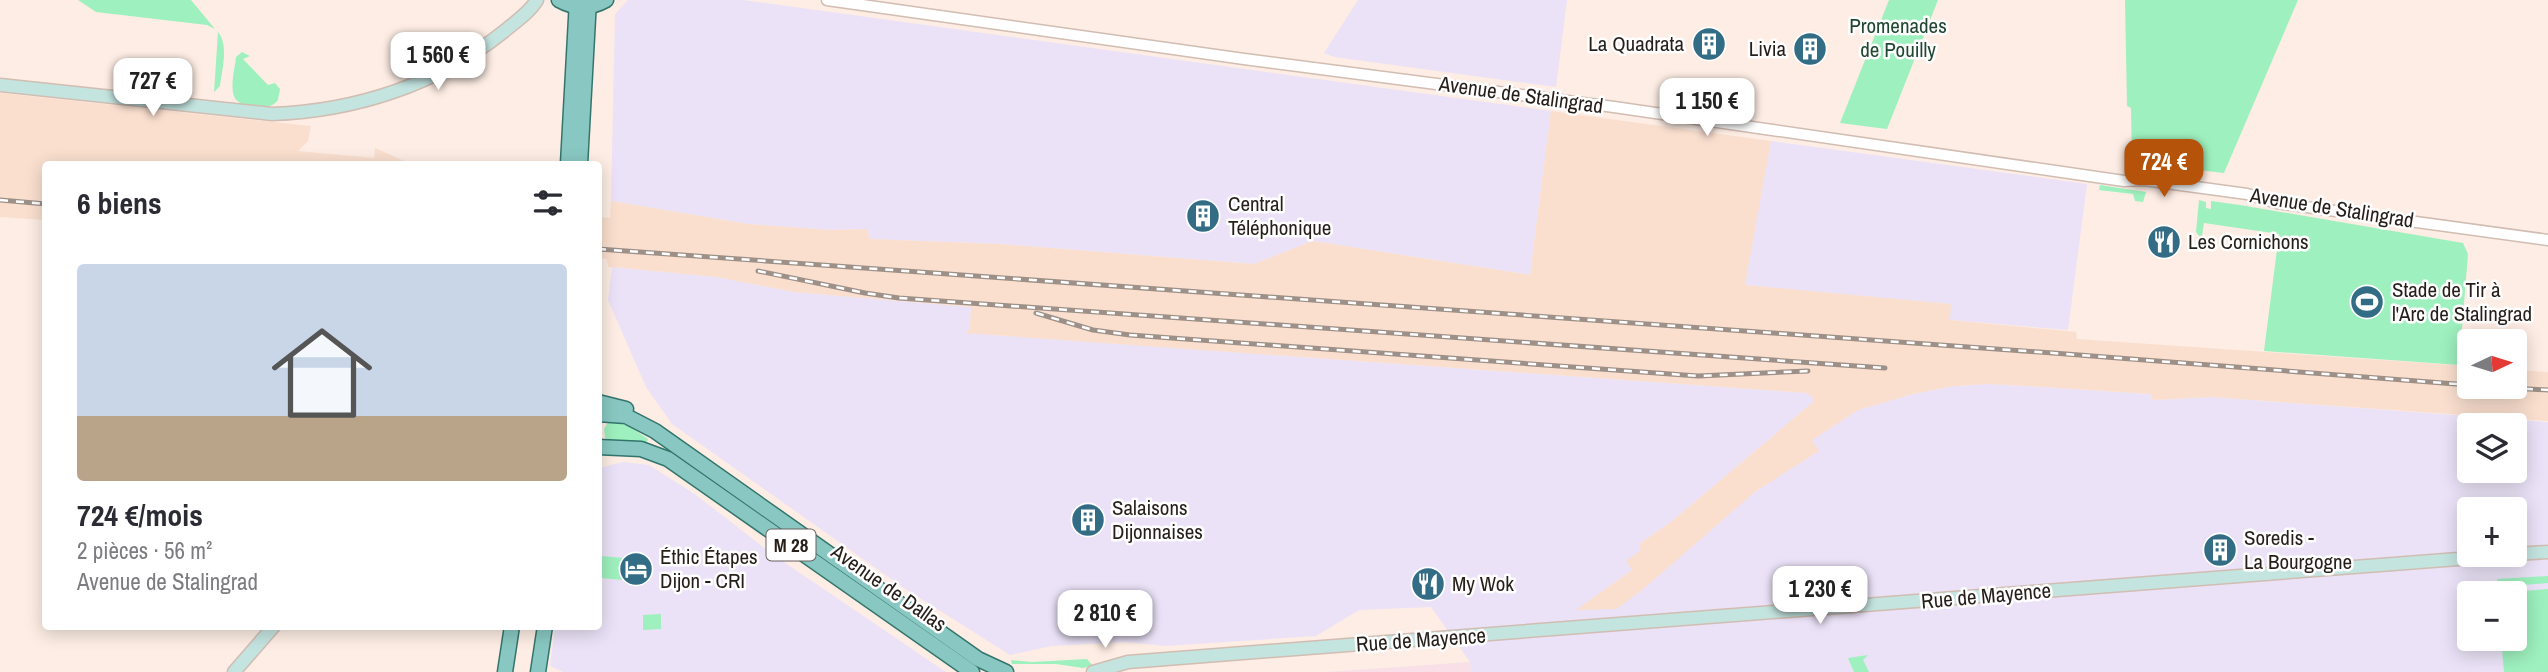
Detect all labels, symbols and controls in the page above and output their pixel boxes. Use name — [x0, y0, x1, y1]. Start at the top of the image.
park label: Promenades de Pouilly — [1849, 11, 1947, 64]
building icon: La Quadrata — [1690, 25, 1728, 63]
place label: La Quadrata — [1588, 29, 1684, 58]
building icon: Livia — [1791, 30, 1829, 68]
pin: 1 560 € — [373, 32, 503, 92]
place label: Livia — [1749, 34, 1786, 63]
text: 1 560 € — [407, 39, 469, 70]
pin: 727 € — [104, 58, 202, 118]
text: 727 € — [129, 65, 177, 96]
street label: Avenue de Stalingrad — [1436, 69, 1605, 120]
pin: 1 150 € — [1642, 78, 1772, 138]
text: 1 150 € — [1676, 85, 1738, 116]
pin: 724 € — [2115, 140, 2213, 199]
text: 724 € — [2140, 146, 2188, 177]
street label: Avenue de Stalingrad — [2247, 180, 2416, 235]
text: 6 biens — [77, 183, 162, 223]
icon: filters — [529, 184, 567, 222]
place label: Central Téléphonique — [1228, 189, 1331, 242]
building icon: Central Téléphonique — [1184, 197, 1222, 235]
restaurant icon: Les Cornichons — [2145, 223, 2183, 261]
place label: Les Cornichons — [2188, 227, 2309, 256]
place label: Stade de Tir à l'Arc de Stalingrad — [2392, 275, 2532, 328]
sports icon: Stade de Tir à l'Arc de Stalingrad — [2348, 283, 2386, 321]
icon: home — [259, 310, 385, 436]
north arrow — [2457, 329, 2527, 399]
map controls — [2457, 329, 2527, 651]
button: layers — [2457, 413, 2527, 483]
place label: Salaisons Dijonnaises — [1112, 493, 1203, 546]
text: 724 €/mois — [77, 495, 203, 535]
button: + — [2457, 497, 2527, 567]
building icon: Salaisons Dijonnaises — [1069, 501, 1107, 539]
place label: Soredis - La Bourgogne — [2244, 523, 2352, 576]
road number: M 28 — [766, 530, 816, 560]
building icon: Soredis - La Bourgogne — [2201, 531, 2239, 569]
text: 2 pièces · 56 m² — [77, 535, 212, 566]
street label: Avenue de Dallas — [825, 537, 953, 638]
place label: Éthic Étapes Dijon - CRI — [660, 542, 758, 595]
hotel icon: Éthic Étapes Dijon - CRI — [617, 550, 655, 588]
restaurant icon: My Wok — [1409, 565, 1447, 603]
text: Avenue de Stalingrad — [77, 566, 258, 597]
pin: 1 230 € — [1755, 566, 1885, 626]
place label: My Wok — [1452, 569, 1514, 598]
text: 1 230 € — [1789, 573, 1851, 604]
street label: Rue de Mayence — [1920, 575, 2052, 616]
button: − — [2457, 581, 2527, 651]
pin: 2 810 € — [1040, 590, 1170, 650]
text: 2 810 € — [1074, 597, 1136, 628]
street label: Rue de Mayence — [1355, 620, 1487, 659]

